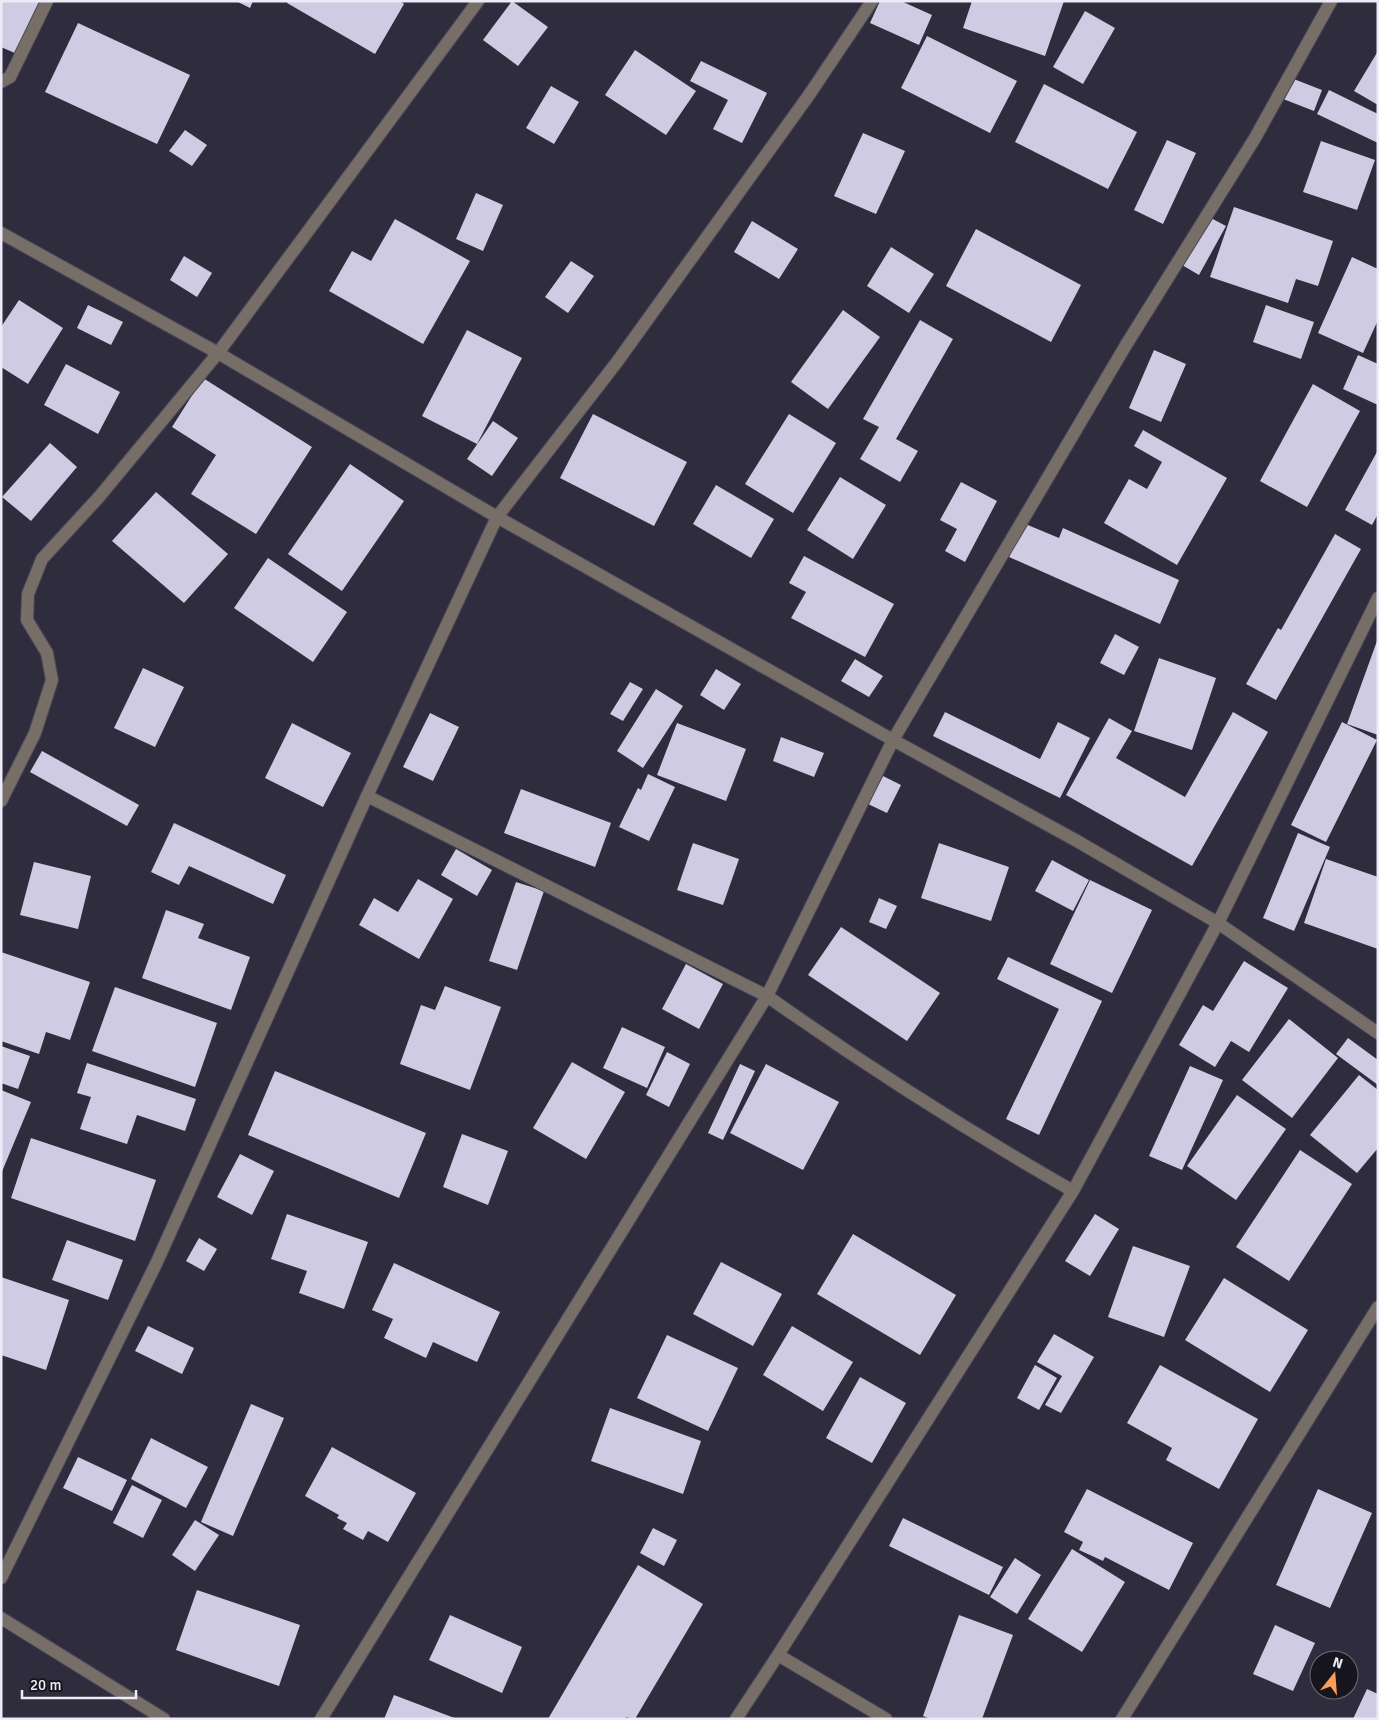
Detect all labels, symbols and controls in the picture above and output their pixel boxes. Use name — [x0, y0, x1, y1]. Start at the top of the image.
north arrow — [1309, 1650, 1359, 1700]
text: N — [1331, 1653, 1345, 1673]
scale bar — [22, 1668, 136, 1700]
text: 20 m — [30, 1676, 61, 1694]

